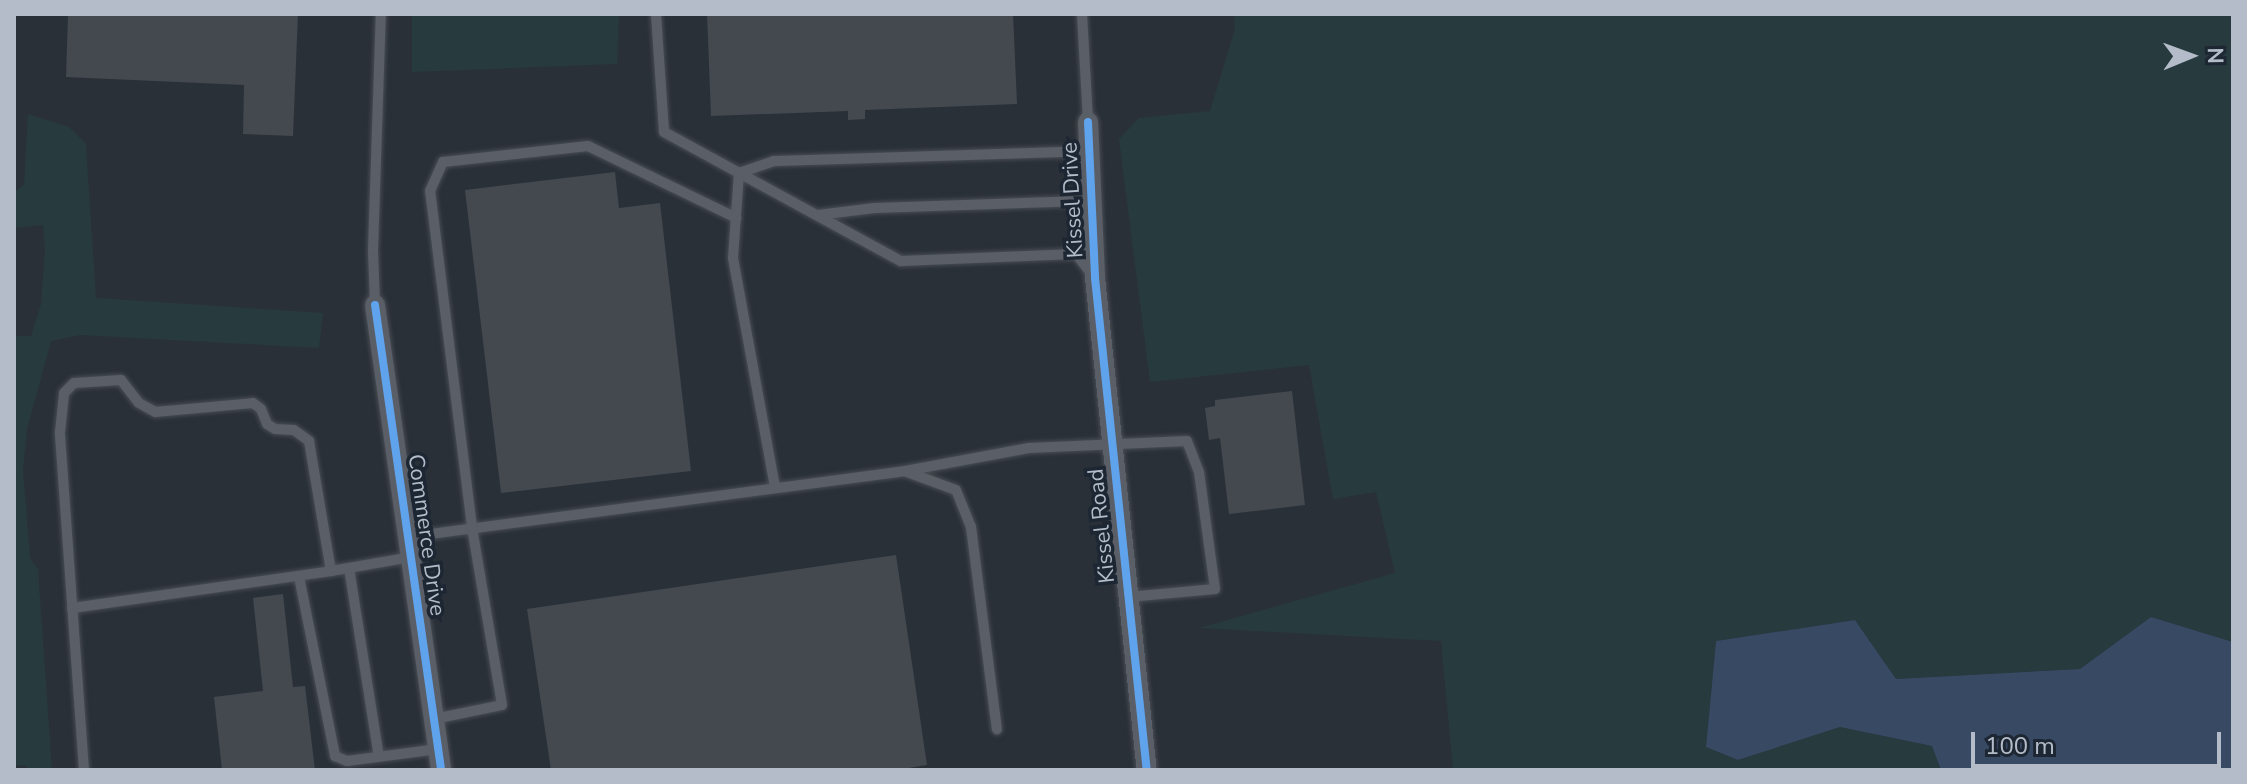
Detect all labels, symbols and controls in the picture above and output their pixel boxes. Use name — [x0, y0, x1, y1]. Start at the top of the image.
north arrow — [2151, 16, 2231, 96]
text: N — [2200, 47, 2230, 64]
street label: Kissel Drive — [1057, 141, 1089, 259]
street label: Commerce Drive — [402, 453, 450, 617]
street label: Kissel Road — [1083, 467, 1121, 585]
scale bar — [1975, 716, 2225, 766]
text: 100 m — [1985, 730, 2055, 762]

